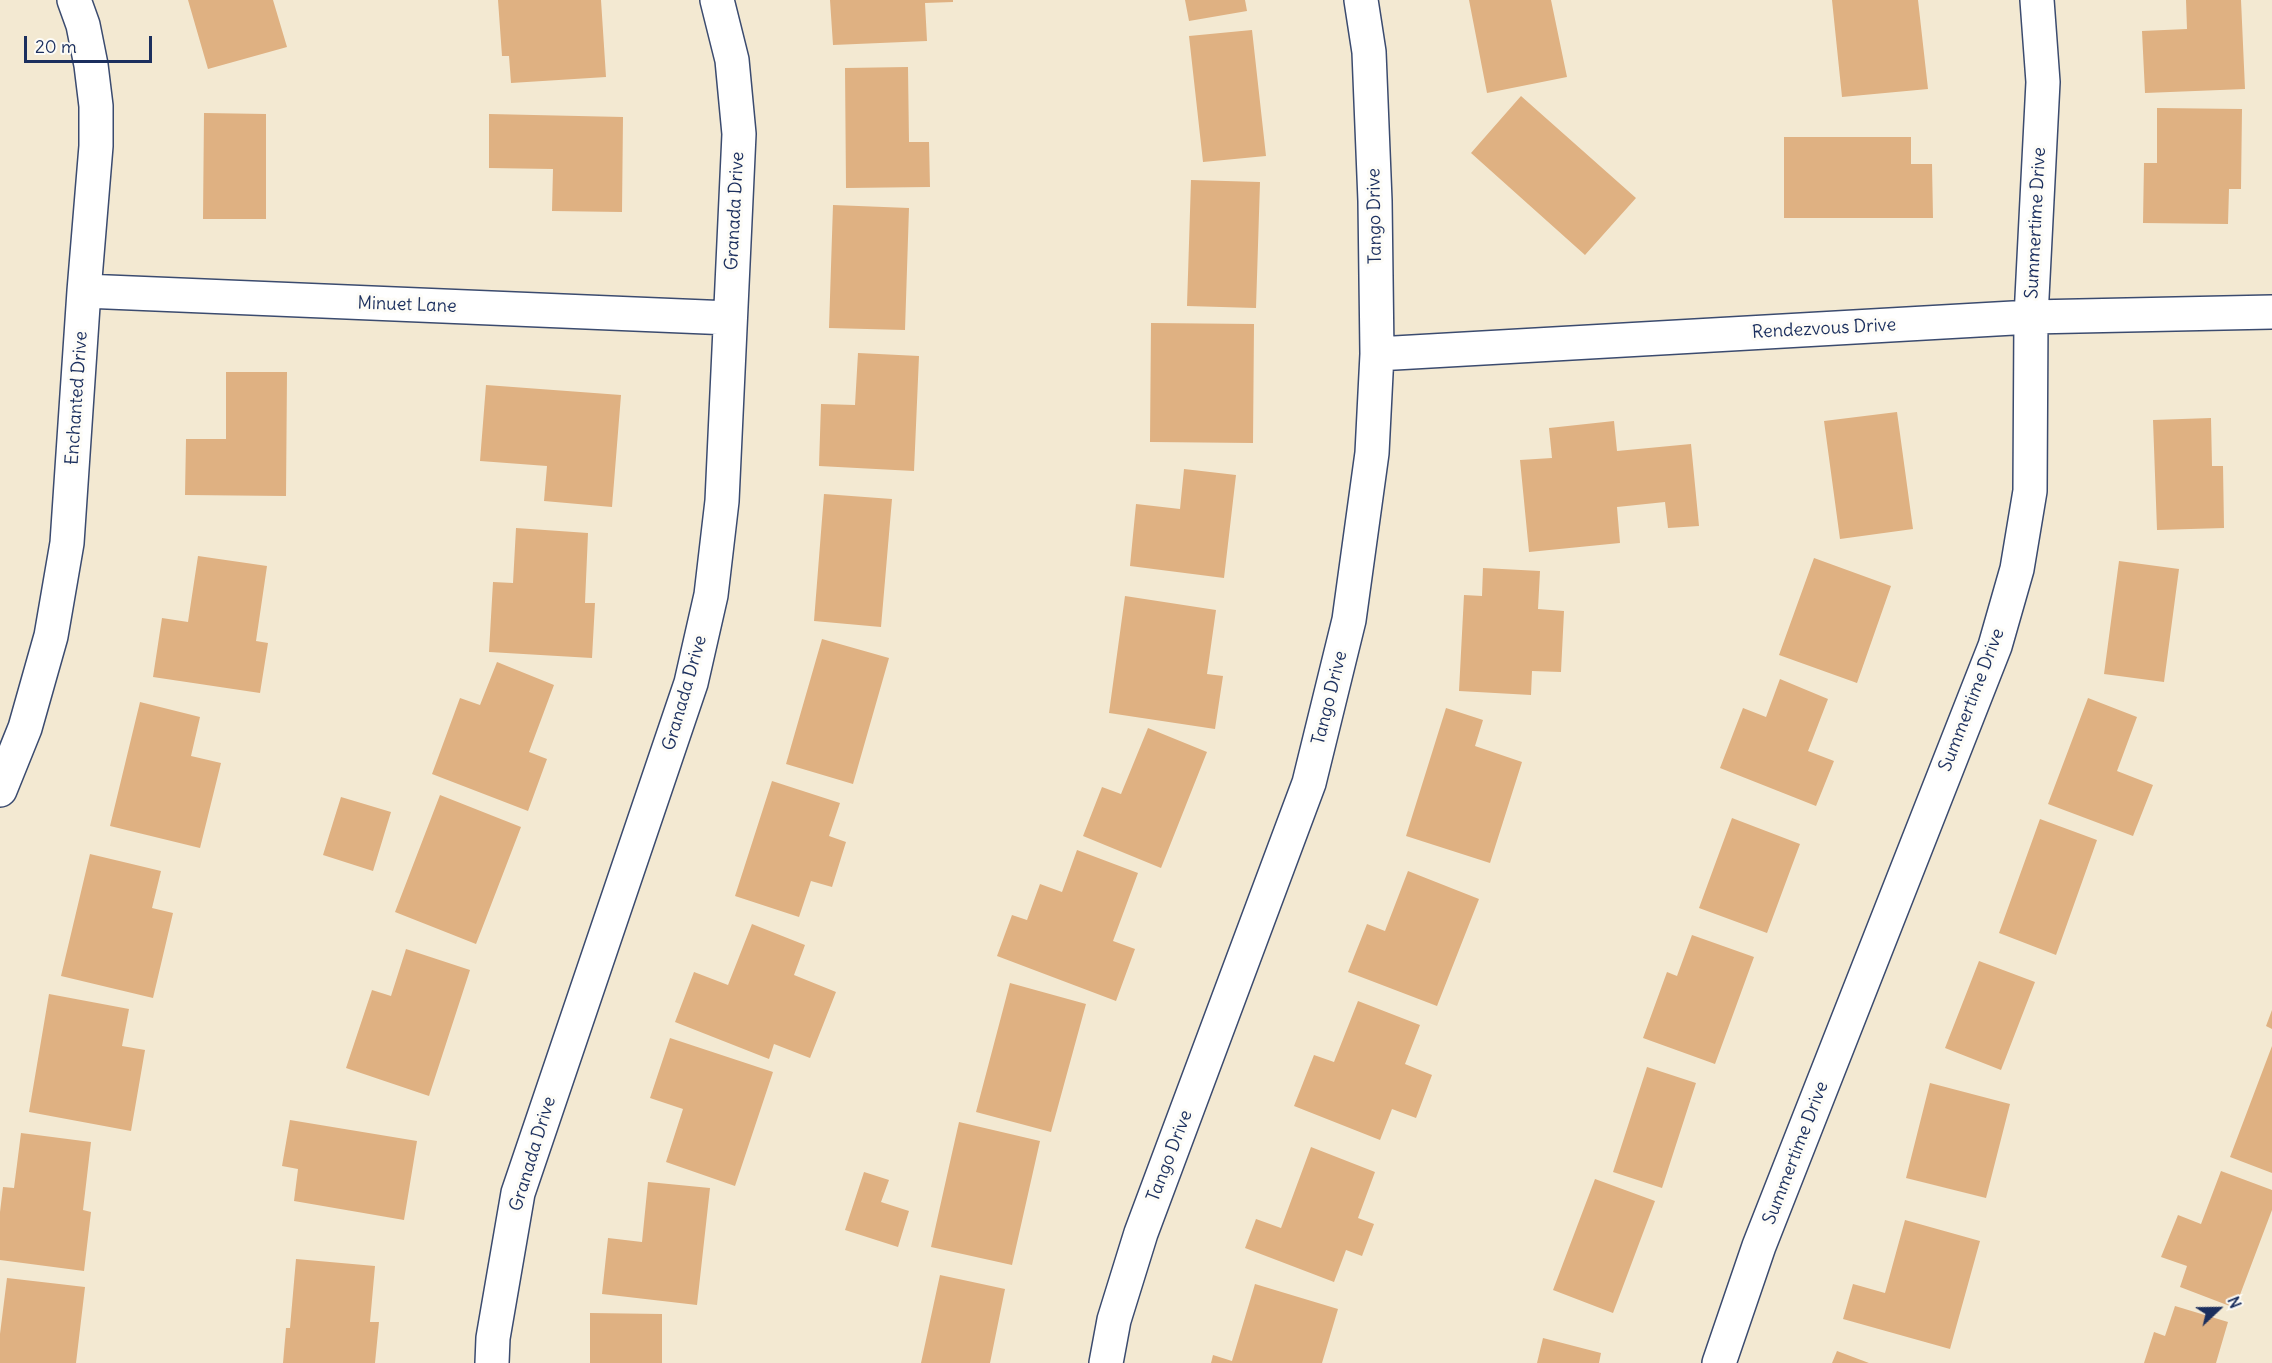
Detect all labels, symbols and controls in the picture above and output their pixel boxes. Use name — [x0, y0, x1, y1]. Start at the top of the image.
scale bar — [27, 24, 154, 62]
text: 20 m — [35, 35, 77, 58]
street label: Summertime Drive — [2021, 147, 2051, 299]
street label: Granada Drive — [721, 151, 749, 271]
street label: Tango Drive — [1363, 168, 1387, 264]
street label: Minuet Lane — [357, 292, 457, 318]
street label: Rendezvous Drive — [1751, 314, 1897, 344]
street label: Enchanted Drive — [62, 330, 92, 466]
street label: Summertime Drive — [1935, 625, 2009, 775]
street label: Granada Drive — [658, 633, 712, 753]
street label: Tango Drive — [1308, 649, 1352, 747]
street label: Summertime Drive — [1759, 1078, 1833, 1228]
street label: Granada Drive — [505, 1094, 561, 1214]
street label: Tango Drive — [1143, 1107, 1197, 1205]
north arrow — [2188, 1279, 2248, 1339]
text: N — [2223, 1293, 2246, 1311]

